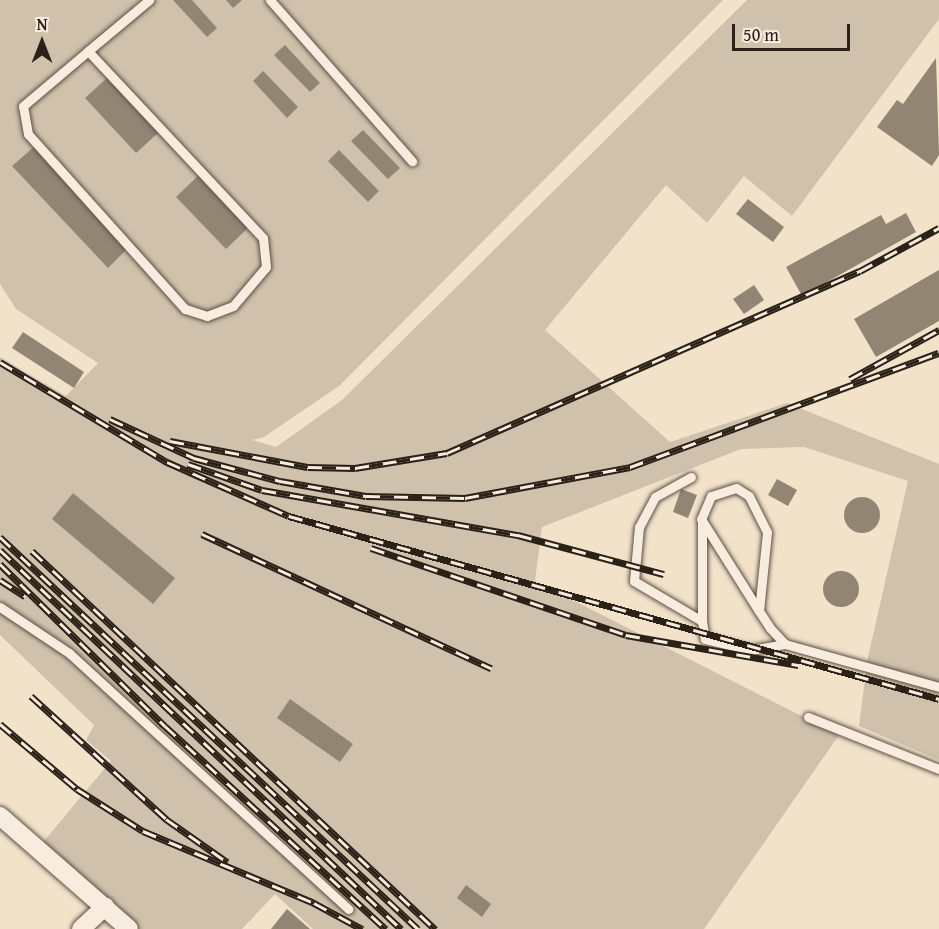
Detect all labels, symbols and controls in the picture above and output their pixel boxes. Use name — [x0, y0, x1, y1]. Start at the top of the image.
north arrow — [12, 12, 72, 72]
text: N — [37, 12, 47, 36]
scale bar — [735, 12, 854, 50]
text: 50 m — [743, 21, 779, 48]

